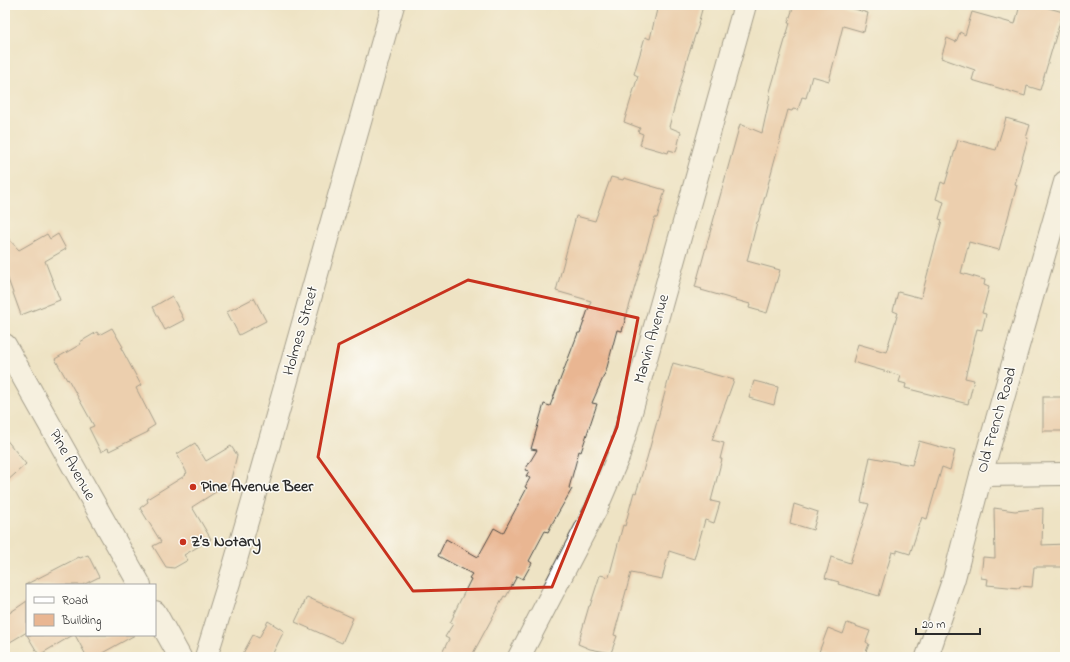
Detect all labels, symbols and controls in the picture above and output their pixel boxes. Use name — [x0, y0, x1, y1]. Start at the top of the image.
street label: Holmes Street — [277, 283, 325, 378]
street label: Marvin Avenue — [628, 291, 676, 387]
street label: Old French Road — [970, 364, 1024, 476]
street label: Pine Avenue — [43, 425, 102, 506]
place label: Pine Avenue Beer — [201, 475, 314, 499]
marker: Pine Avenue Beer — [188, 482, 198, 492]
place label: Z’s Notary — [191, 530, 261, 555]
marker: Z’s Notary — [178, 537, 188, 547]
legend — [26, 584, 156, 636]
text: Road — [62, 592, 88, 610]
scale bar — [916, 610, 980, 636]
text: Building — [61, 612, 101, 631]
text: 20 m — [922, 616, 945, 634]

